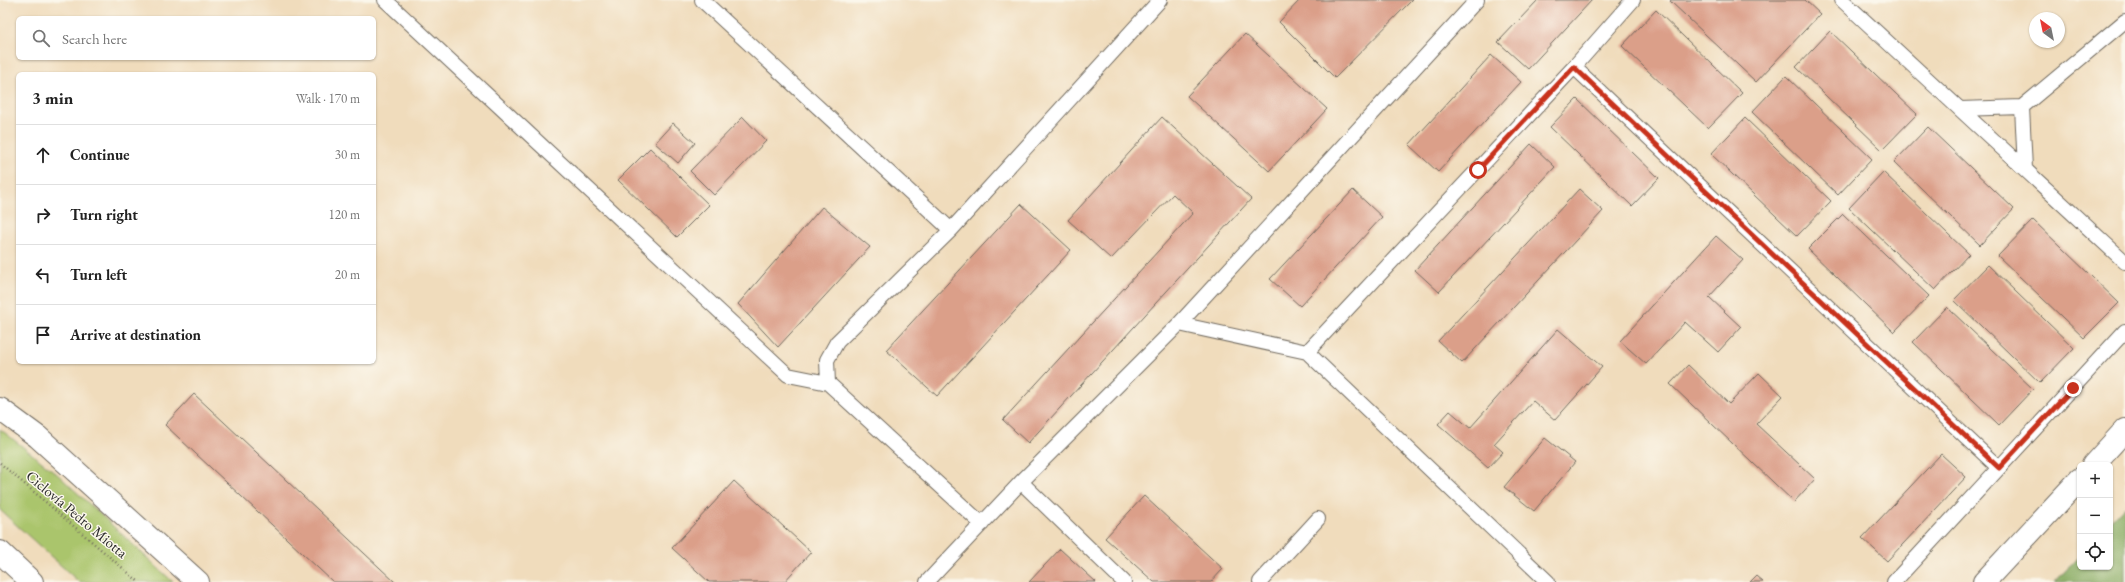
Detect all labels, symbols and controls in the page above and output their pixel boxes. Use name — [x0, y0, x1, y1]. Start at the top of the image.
north arrow — [2029, 12, 2065, 48]
search box — [16, 16, 376, 60]
icon: search — [30, 27, 52, 49]
text: Search here — [62, 29, 127, 48]
text: 3 min — [32, 87, 73, 109]
text: Walk · 170 m — [296, 90, 360, 107]
icon: ahead — [32, 144, 54, 166]
text: Continue — [70, 145, 130, 164]
text: 30 m — [335, 146, 360, 163]
route start — [1469, 161, 1487, 179]
icon: right — [32, 204, 54, 226]
text: Turn right — [70, 205, 138, 224]
text: 120 m — [329, 206, 360, 223]
icon: left — [32, 264, 54, 286]
text: Turn left — [70, 265, 127, 284]
text: 20 m — [335, 266, 360, 283]
icon: arrive — [32, 324, 54, 346]
text: Arrive at destination — [70, 325, 201, 344]
route end — [2064, 379, 2082, 397]
map controls — [2077, 462, 2113, 570]
button: + — [2077, 462, 2113, 498]
street label: Ciclovía Pedro Miotta — [22, 466, 132, 562]
button: − — [2077, 498, 2113, 534]
button: locate — [2077, 534, 2113, 570]

